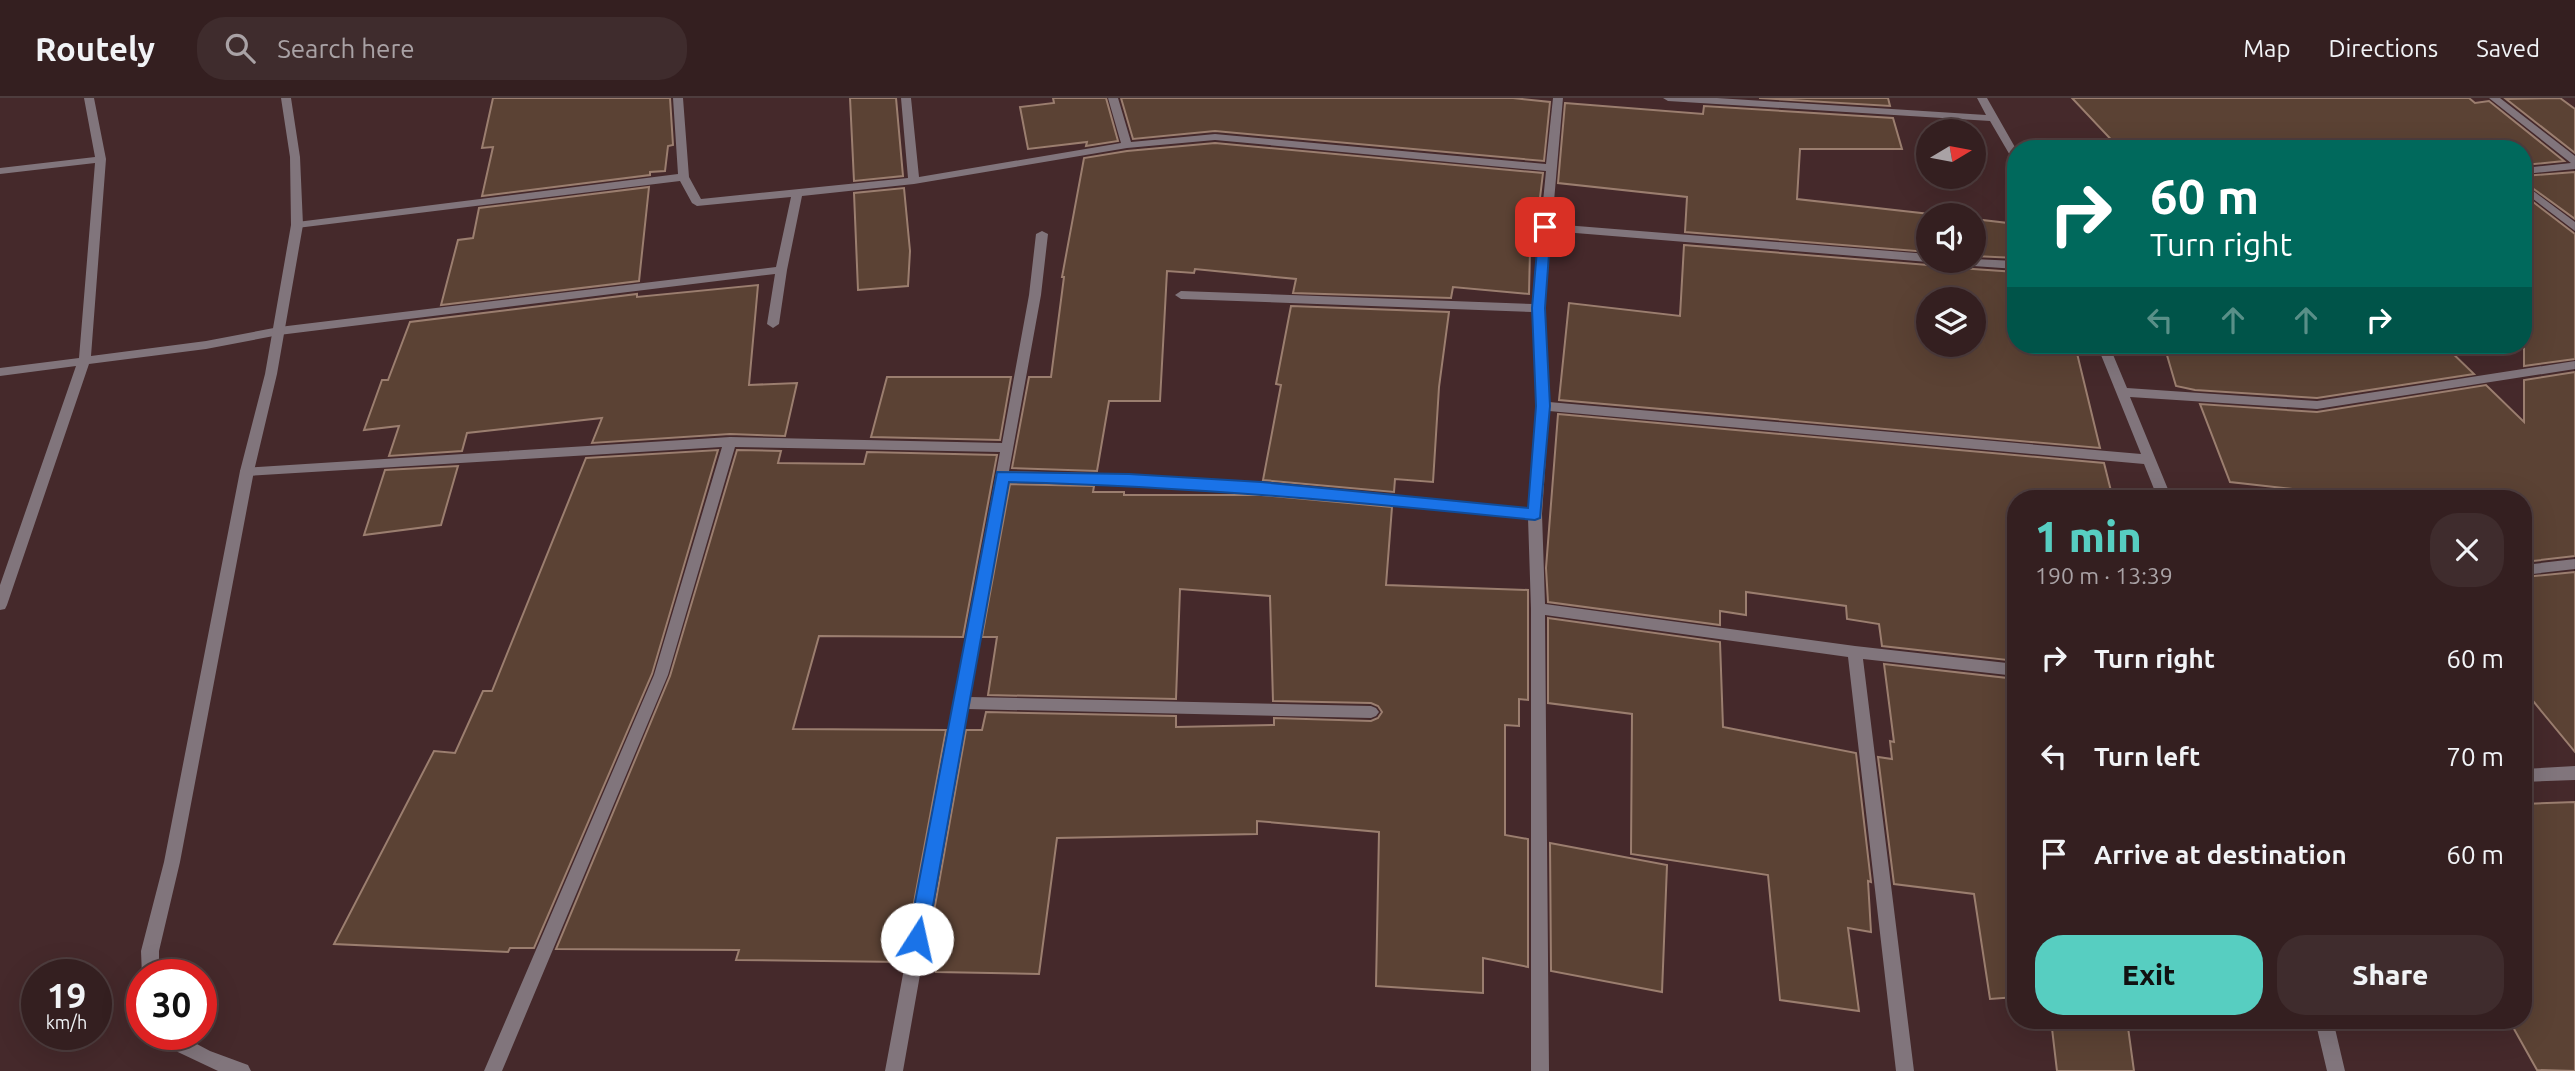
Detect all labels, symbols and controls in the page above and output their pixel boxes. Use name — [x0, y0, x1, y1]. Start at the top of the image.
search box — [197, 17, 687, 80]
icon: search — [221, 29, 259, 67]
text: Routely — [35, 30, 155, 67]
text: Search here — [277, 34, 415, 63]
text: Map — [2243, 35, 2290, 62]
text: Directions — [2328, 35, 2438, 62]
text: Saved — [2476, 35, 2540, 62]
north arrow — [1916, 119, 1986, 189]
map controls — [1916, 119, 1986, 357]
icon: right — [2035, 168, 2126, 259]
text: 60 m — [2150, 168, 2259, 223]
pin — [1515, 197, 1575, 257]
button: sound — [1916, 203, 1986, 273]
icon: arrive — [1526, 208, 1564, 246]
text: Turn right — [2150, 226, 2292, 262]
button: layers — [1916, 287, 1986, 357]
icon: left — [2141, 301, 2179, 339]
icon: ahead — [2214, 301, 2252, 339]
icon: ahead — [2287, 301, 2325, 339]
icon: right — [2360, 301, 2398, 339]
text: 1 min — [2035, 513, 2142, 560]
button: close — [2430, 513, 2504, 587]
text: 190 m · 13:39 — [2035, 563, 2173, 588]
icon: right — [2035, 639, 2073, 677]
text: Turn right — [2094, 644, 2215, 673]
text: 60 m — [2446, 644, 2504, 673]
icon: left — [2035, 737, 2073, 775]
text: Turn left — [2094, 742, 2200, 771]
text: 70 m — [2446, 742, 2504, 771]
icon: arrive — [2035, 835, 2073, 873]
text: Arrive at destination — [2094, 840, 2347, 869]
text: 60 m — [2446, 840, 2504, 869]
position arrow — [880, 902, 954, 976]
button: Exit — [2035, 935, 2263, 1015]
button: Share — [2277, 935, 2504, 1015]
speed limit sign: 30 — [126, 959, 217, 1050]
text: 19 — [47, 975, 86, 1015]
text: km/h — [46, 1012, 87, 1032]

